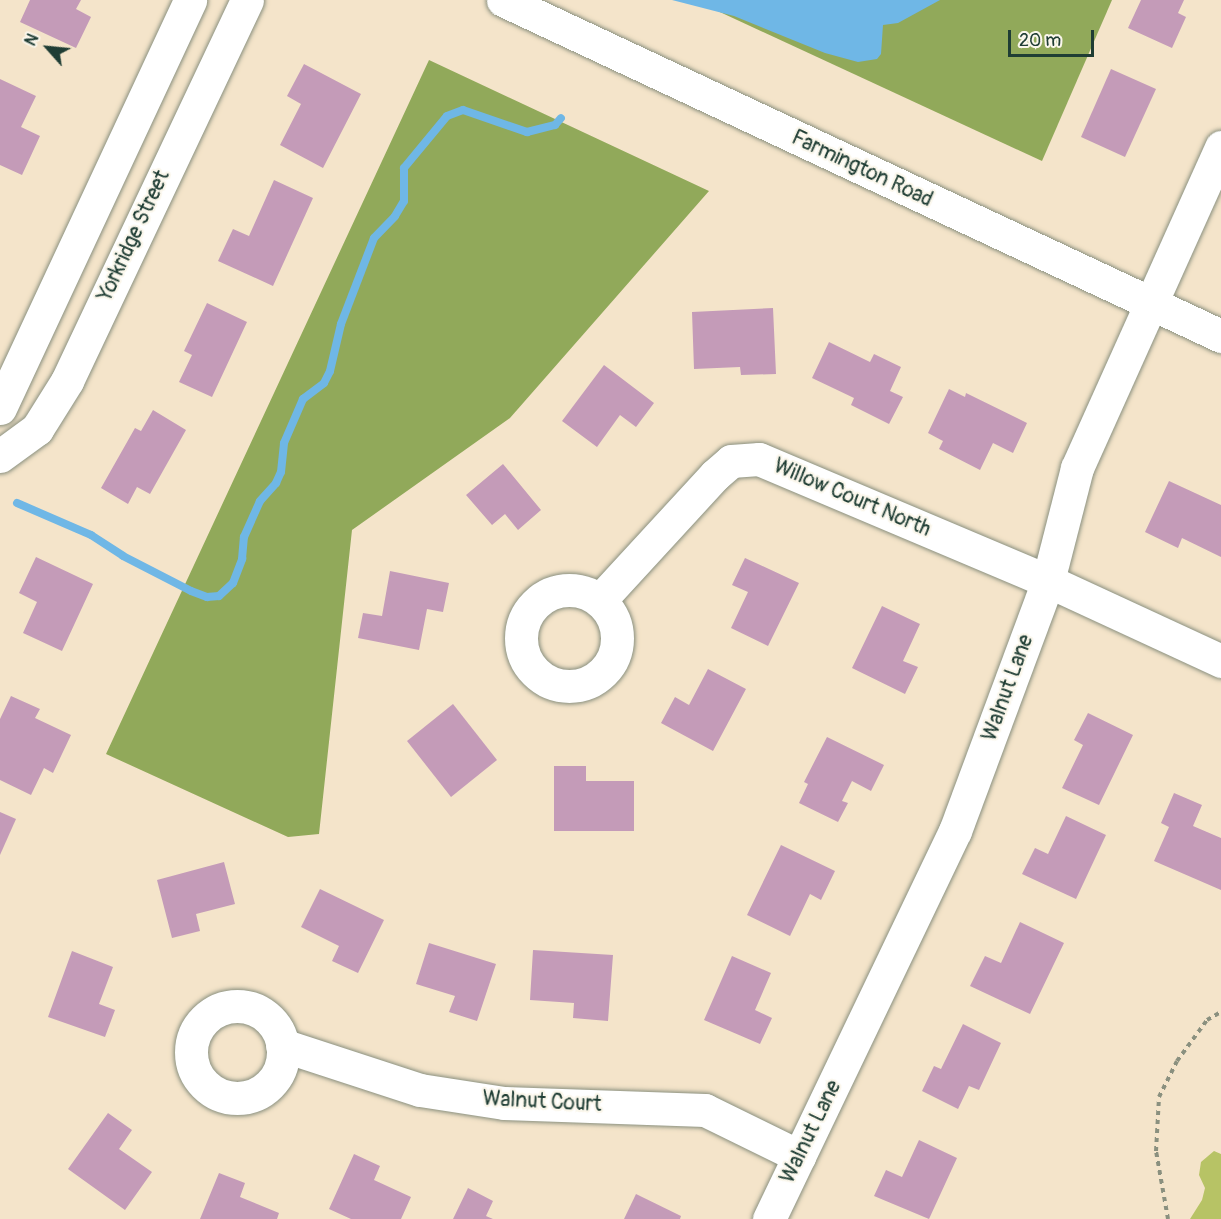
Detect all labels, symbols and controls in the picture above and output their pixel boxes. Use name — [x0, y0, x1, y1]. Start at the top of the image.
north arrow — [18, 18, 78, 78]
scale bar — [1011, 18, 1096, 56]
text: 20 m — [1019, 29, 1061, 52]
text: N — [21, 30, 43, 49]
street label: Farmington Road — [787, 125, 937, 213]
street label: Yorkridge Street — [93, 166, 175, 306]
street label: Willow Court North — [770, 454, 934, 542]
street label: Walnut Lane — [977, 631, 1039, 745]
street label: Walnut Lane — [775, 1076, 847, 1188]
street label: Walnut Court — [482, 1086, 602, 1118]

